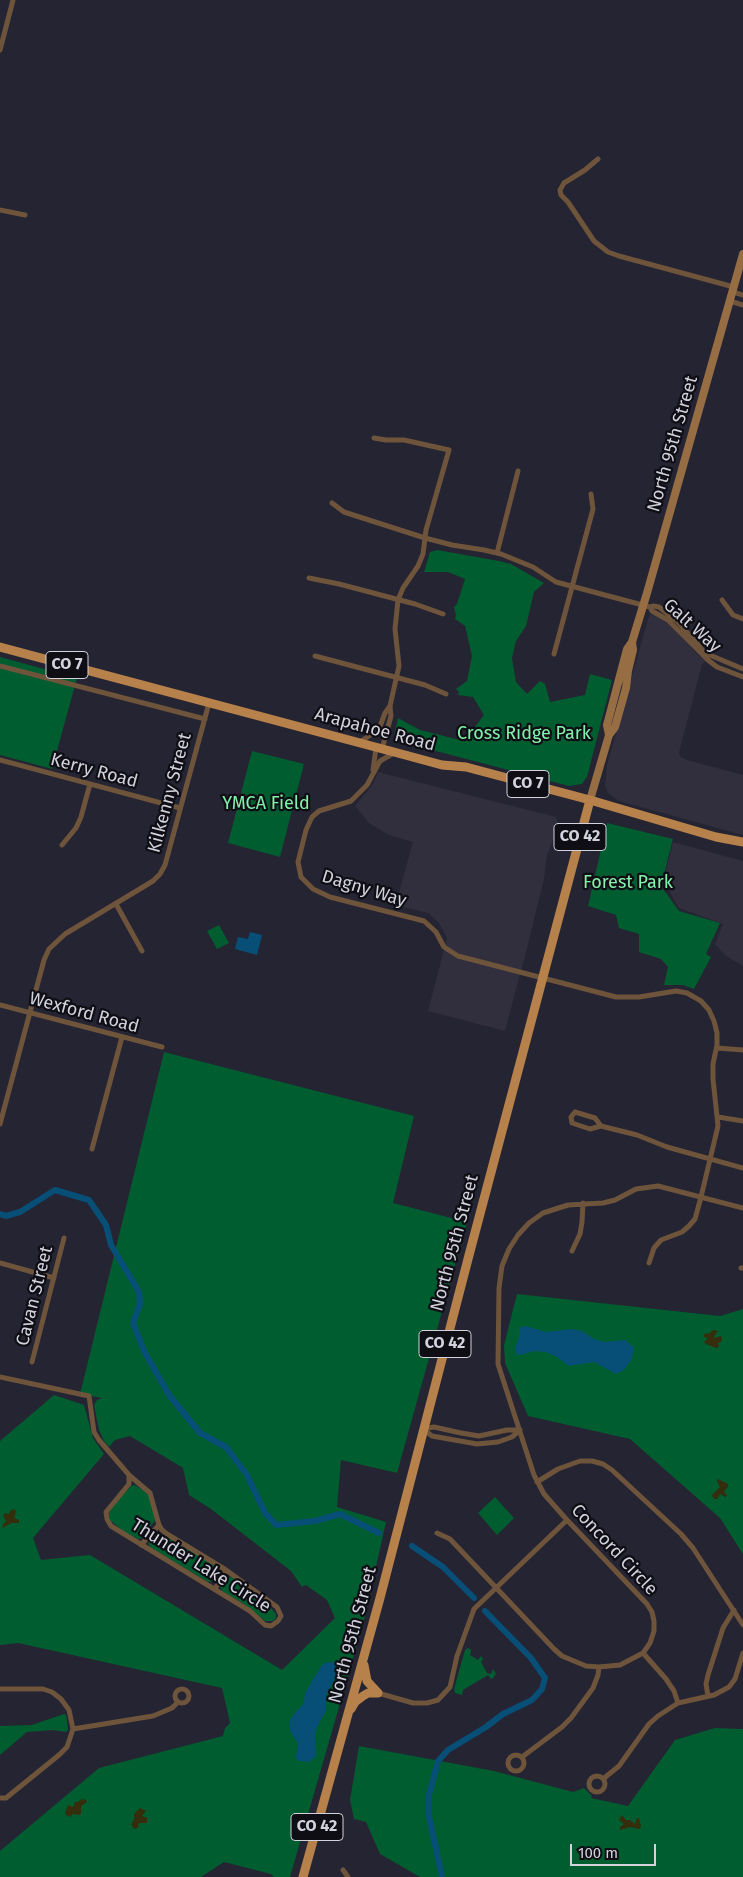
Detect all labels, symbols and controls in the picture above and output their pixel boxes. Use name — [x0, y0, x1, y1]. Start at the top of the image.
street label: North 95th Street — [643, 373, 703, 515]
street label: Galt Way — [659, 594, 725, 658]
road number: CO 7 — [46, 652, 88, 678]
street label: Arapahoe Road — [312, 704, 438, 756]
park label: Cross Ridge Park — [457, 723, 591, 745]
street label: Kilkenny Street — [144, 731, 196, 855]
street label: Kerry Road — [48, 749, 140, 793]
road number: CO 7 — [507, 771, 549, 798]
park label: YMCA Field — [222, 793, 310, 815]
road number: CO 42 — [554, 824, 606, 850]
street label: Dagny Way — [319, 866, 409, 912]
park label: Forest Park — [583, 872, 673, 894]
street label: Wexford Road — [27, 988, 141, 1038]
street label: North 95th Street — [426, 1172, 484, 1314]
street label: Cavan Street — [12, 1244, 58, 1348]
road number: CO 42 — [419, 1330, 471, 1358]
street label: Concord Circle — [566, 1500, 662, 1600]
street label: Thunder Lake Circle — [127, 1514, 275, 1618]
street label: North 95th Street — [324, 1564, 382, 1706]
road number: CO 42 — [291, 1814, 343, 1840]
scale bar — [573, 1834, 659, 1866]
text: 100 m — [578, 1844, 618, 1862]

